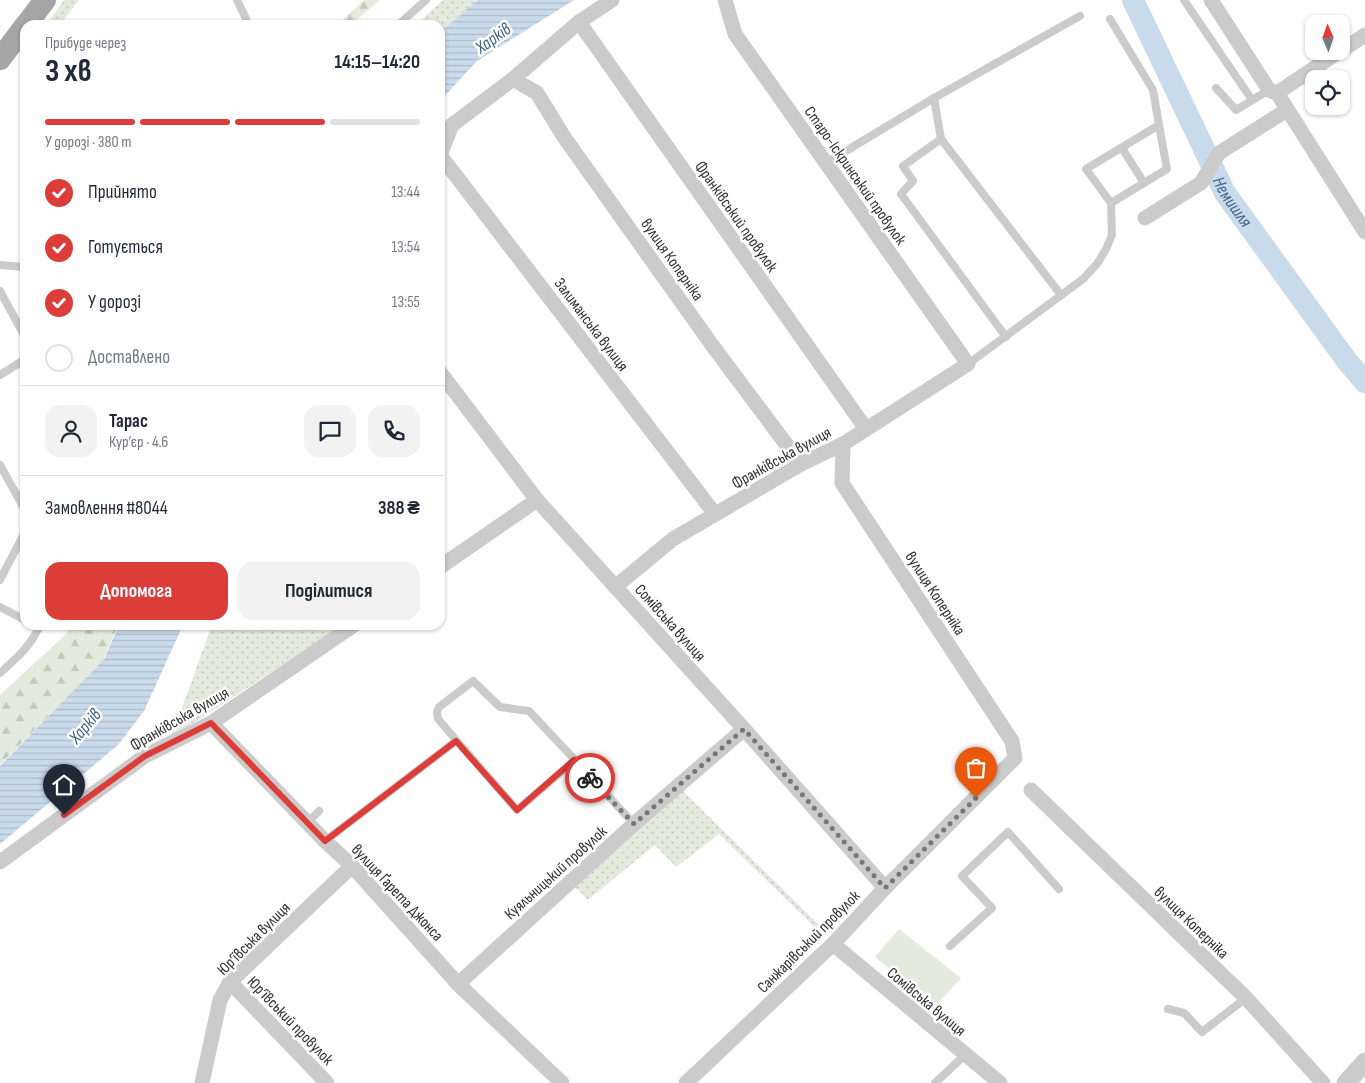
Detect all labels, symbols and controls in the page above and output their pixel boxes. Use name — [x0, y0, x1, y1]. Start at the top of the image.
north arrow — [1305, 15, 1350, 60]
map controls — [1305, 15, 1350, 115]
water label: Харків — [471, 18, 516, 59]
text: Прибуде через — [45, 34, 126, 53]
text: 14:15–14:20 — [334, 51, 420, 74]
text: 3 хв — [45, 52, 92, 91]
button: locate — [1305, 70, 1350, 115]
street label: Старо-Іскринський провулок — [800, 103, 910, 250]
text: У дорозі · 380 m — [45, 133, 132, 152]
street label: Франківський провулок — [690, 158, 782, 277]
water label: Немишля — [1208, 173, 1256, 231]
icon: check — [45, 179, 73, 207]
text: Прийнято — [88, 181, 157, 204]
text: 13:44 — [391, 183, 420, 202]
street label: вулиця Коперніка — [636, 215, 707, 305]
icon: check — [45, 234, 73, 262]
text: Готується — [88, 236, 163, 259]
text: 13:54 — [392, 238, 420, 257]
street label: Залиманська вулиця — [550, 275, 632, 375]
icon: check — [45, 289, 73, 317]
text: У дорозі — [88, 291, 141, 314]
text: 13:55 — [392, 293, 420, 312]
text: Доставлено — [88, 346, 170, 369]
button: person — [45, 405, 97, 457]
button: chat — [304, 405, 356, 457]
button: phone — [368, 405, 420, 457]
text: Тарас — [109, 410, 148, 433]
street label: Франківська вулиця — [729, 423, 835, 493]
text: Кур’єр · 4.6 — [109, 433, 168, 452]
text: Замовлення #8044 — [45, 497, 168, 520]
text: 388 ₴ — [378, 497, 420, 520]
street label: вулиця Коперніка — [901, 548, 969, 639]
button: Допомога — [45, 562, 228, 620]
button: Поділитися — [238, 562, 420, 620]
street label: Сомівська вулиця — [630, 581, 709, 665]
street label: Франківська вулиця — [127, 683, 232, 755]
water label: Харків — [64, 704, 106, 749]
pin — [955, 747, 997, 798]
courier — [565, 753, 615, 803]
icon: bag — [962, 754, 990, 782]
pin — [43, 764, 85, 815]
icon: bike — [576, 764, 604, 792]
icon: home — [50, 771, 78, 799]
street label: Куяльницький провулок — [501, 822, 612, 924]
street label: вулиця Ґарета Джонса — [347, 841, 447, 945]
street label: вулиця Коперніка — [1150, 883, 1232, 963]
street label: Санжарівський провулок — [754, 886, 865, 997]
street label: Юр’ївська вулиця — [214, 899, 294, 979]
street label: Сомівська вулиця — [883, 964, 969, 1041]
street label: Юр’ївський провулок — [243, 973, 338, 1070]

